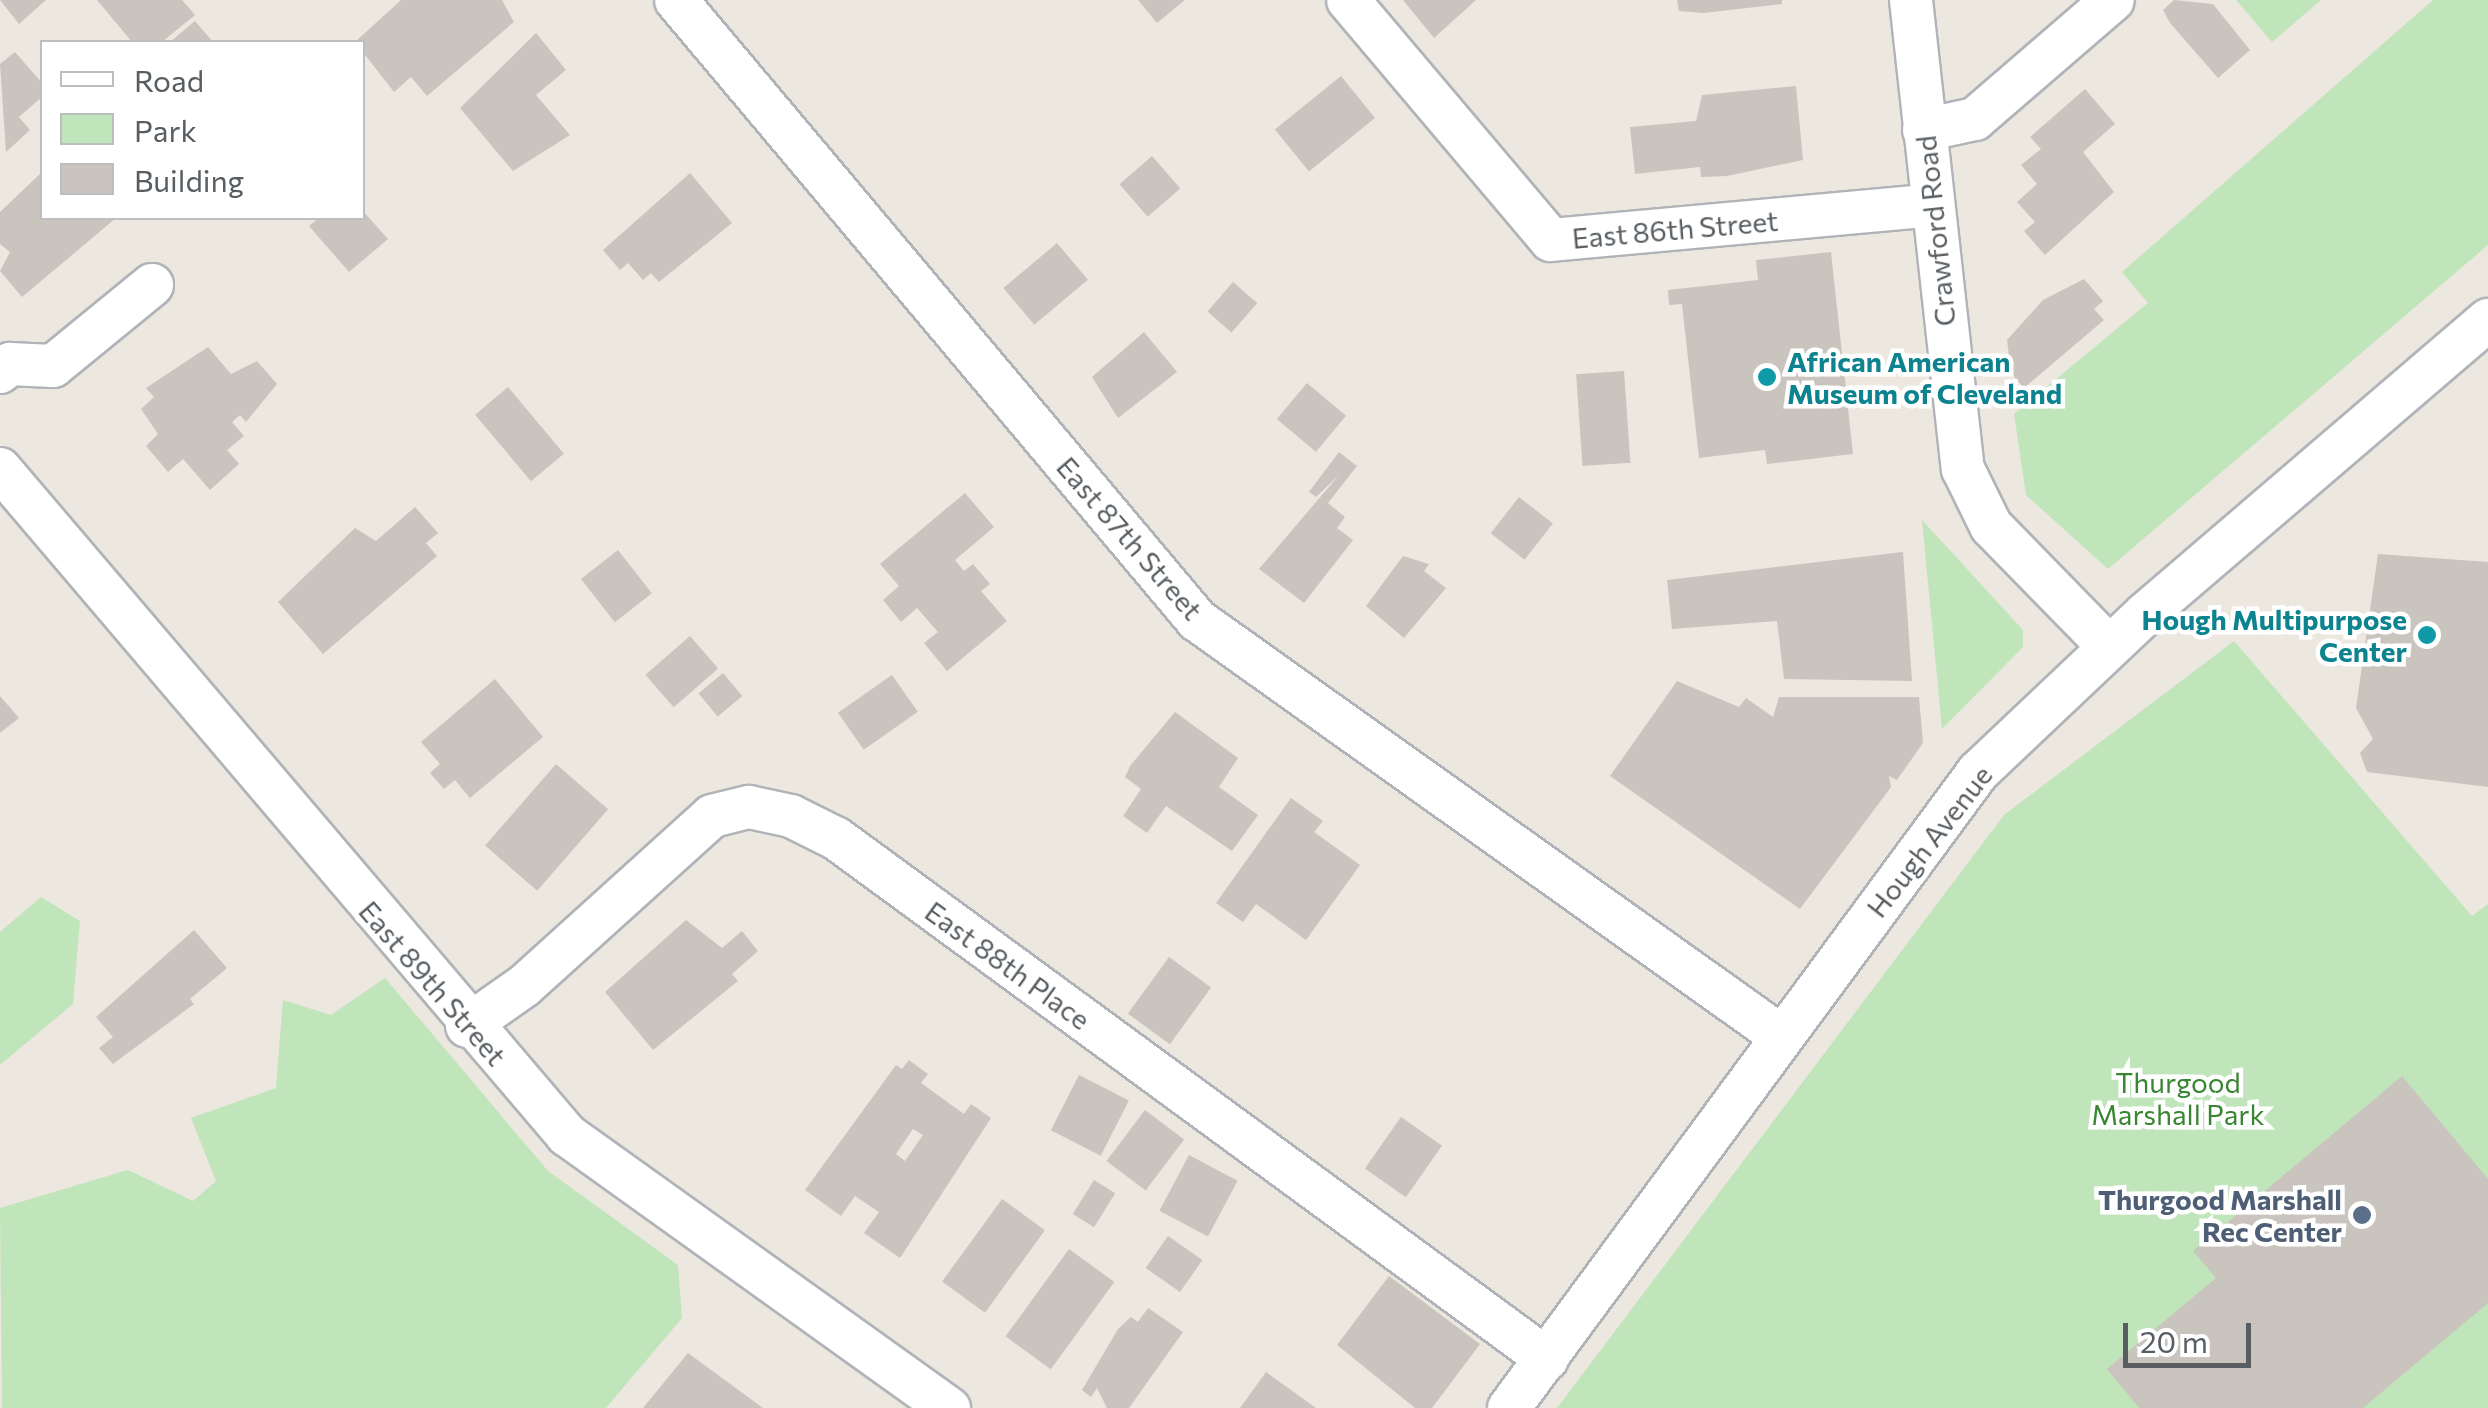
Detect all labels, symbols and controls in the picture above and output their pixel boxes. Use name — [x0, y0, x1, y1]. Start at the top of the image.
legend — [40, 40, 365, 220]
text: Road — [134, 61, 204, 98]
text: Park — [134, 111, 197, 148]
street label: Crawford Road — [1908, 134, 1962, 328]
text: Building — [134, 161, 244, 198]
street label: East 86th Street — [1571, 203, 1779, 255]
place label: African American Museum of Cleveland — [1787, 344, 2062, 410]
marker: African American Museum of Cleveland — [1756, 366, 1778, 388]
street label: East 87th Street — [1050, 450, 1210, 626]
place label: Hough Multipurpose Center — [2141, 602, 2407, 668]
marker: Hough Multipurpose Center — [2416, 624, 2438, 646]
street label: Hough Avenue — [1859, 758, 1999, 924]
street label: East 89th Street — [352, 894, 514, 1072]
street label: East 88th Place — [919, 894, 1097, 1036]
park label: Thurgood Marshall Park — [2091, 1065, 2265, 1131]
place label: Thurgood Marshall Rec Center — [2098, 1182, 2342, 1248]
marker: Thurgood Marshall Rec Center — [2351, 1204, 2373, 1226]
scale bar — [2128, 1303, 2256, 1365]
text: 20 m — [2140, 1322, 2208, 1359]

